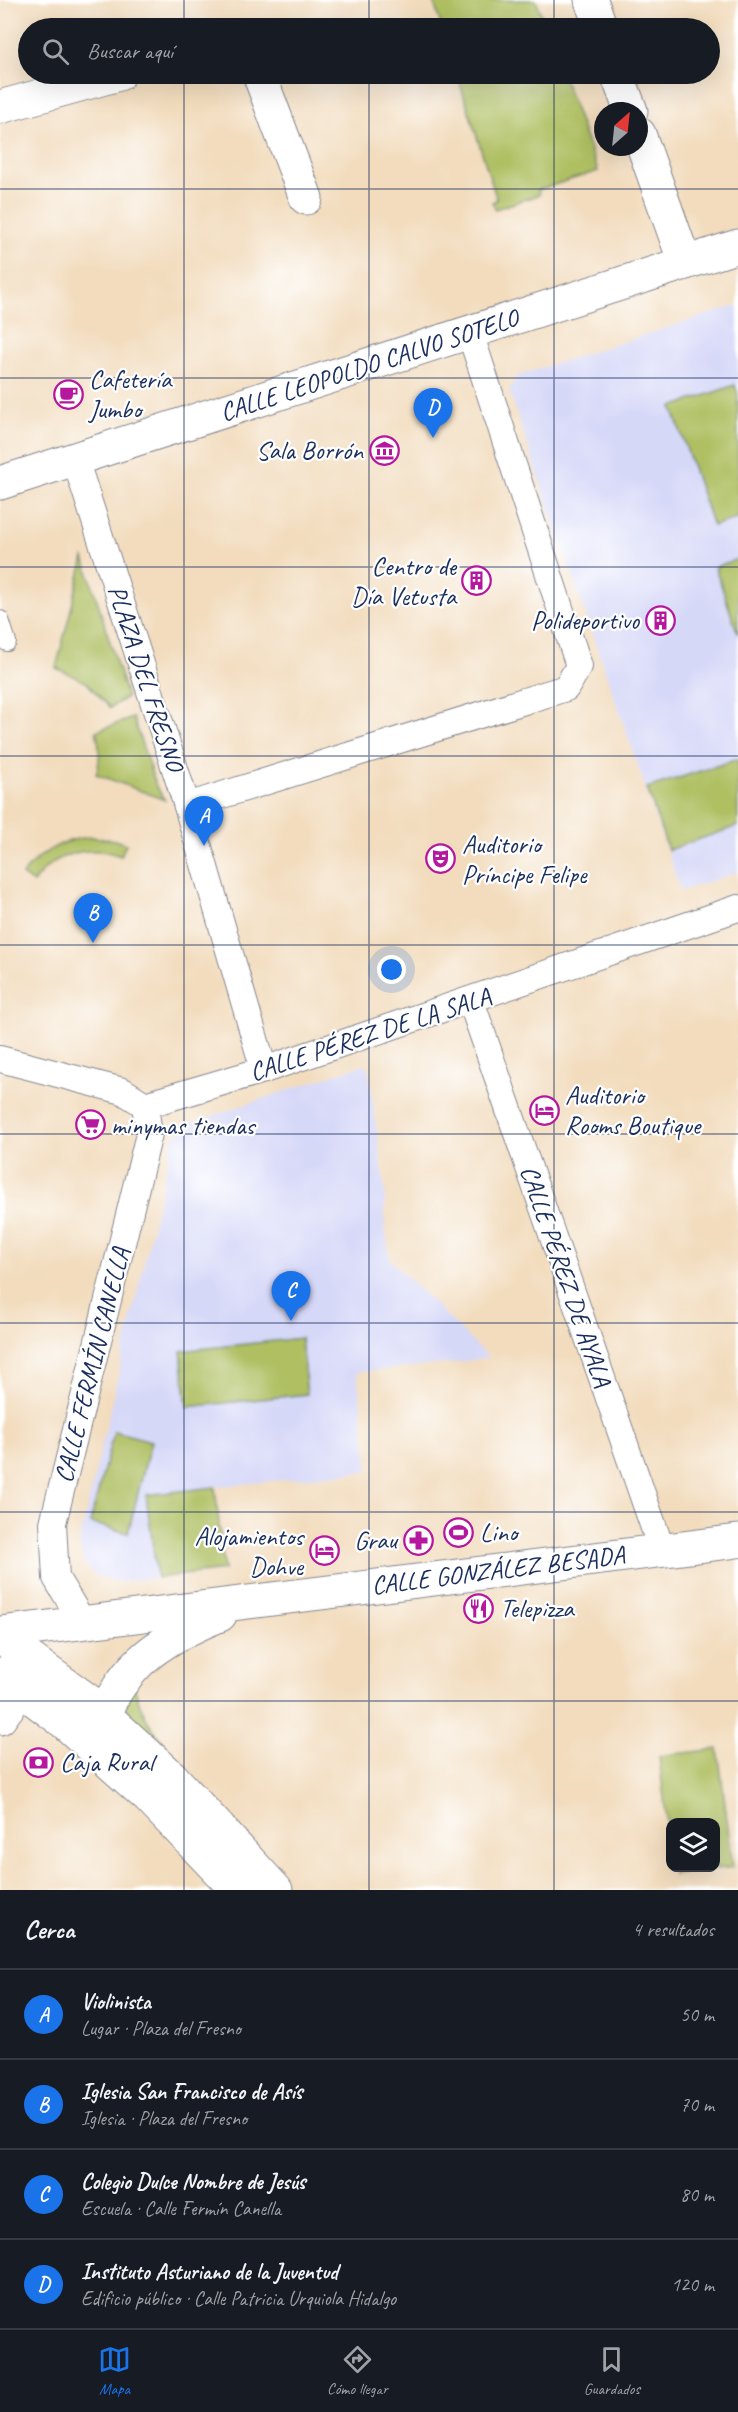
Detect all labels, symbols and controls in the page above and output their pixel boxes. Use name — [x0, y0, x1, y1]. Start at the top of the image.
search box — [18, 18, 720, 84]
icon: search — [39, 35, 72, 68]
text: Buscar aquí — [87, 37, 173, 65]
north arrow — [594, 102, 648, 156]
street label: CALLE LEOPOLDO CALVO SOTELO — [216, 302, 522, 428]
place label: Cafetería Jumbo — [87, 363, 173, 426]
cafe icon: Cafetería Jumbo — [52, 378, 84, 410]
pin: D — [414, 388, 452, 438]
place label: Sala Borrón — [256, 434, 364, 467]
museum icon: Sala Borrón — [368, 434, 400, 466]
place label: Centro de Día Vetusta — [351, 550, 458, 613]
building icon: Centro de Día Vetusta — [461, 565, 493, 597]
street label: PLAZA DEL FRESNO — [100, 581, 193, 778]
place label: Polideportivo — [531, 604, 641, 637]
building icon: Polideportivo — [644, 604, 676, 636]
pin: A — [184, 796, 224, 846]
place label: Auditorio Príncipe Felipe — [462, 828, 588, 891]
theatre icon: Auditorio Príncipe Felipe — [425, 843, 457, 875]
pin: B — [74, 894, 112, 943]
your location — [377, 955, 406, 984]
street label: CALLE PÉREZ DE LA SALA — [245, 979, 496, 1089]
place label: Auditorio Rooms Boutique — [565, 1079, 703, 1142]
hotel icon: Auditorio Rooms Boutique — [528, 1094, 560, 1126]
supermarket icon: minymas tiendas — [74, 1109, 106, 1141]
place label: minymas tiendas — [111, 1109, 256, 1142]
street label: CALLE PÉREZ DE AYALA — [513, 1161, 620, 1392]
street label: CALLE FERMÍN CANELLA — [47, 1243, 137, 1486]
pin: C — [272, 1272, 310, 1321]
sports icon: Lino — [443, 1516, 475, 1548]
place label: Lino — [480, 1516, 520, 1549]
place label: Alojamientos Dohve — [194, 1520, 305, 1583]
place label: Grau — [354, 1524, 399, 1557]
pharmacy icon: Grau — [402, 1524, 434, 1556]
hotel icon: Alojamientos Dohve — [308, 1535, 340, 1567]
street label: CALLE GONZÁLEZ BESADA — [370, 1538, 628, 1602]
restaurant icon: Telepizza — [463, 1592, 495, 1624]
place label: Telepizza — [500, 1592, 575, 1625]
bank icon: Caja Rural — [23, 1746, 55, 1778]
place label: Caja Rural — [60, 1746, 158, 1779]
map controls — [666, 1818, 720, 1872]
button: layers — [666, 1818, 720, 1872]
text: Cerca — [24, 1913, 74, 1946]
text: 4 resultados — [632, 1917, 714, 1942]
text: Violinista — [81, 1988, 151, 2016]
text: A — [38, 2002, 49, 2027]
text: 50 m — [680, 2002, 714, 2027]
text: Lugar · Plaza del Fresno — [81, 2016, 241, 2041]
text: Iglesia San Francisco de Asís — [81, 2078, 303, 2106]
text: B — [38, 2092, 49, 2117]
text: 70 m — [680, 2092, 714, 2117]
text: Iglesia · Plaza del Fresno — [81, 2106, 247, 2131]
text: Colegio Dulce Nombre de Jesús — [81, 2168, 306, 2196]
text: C — [39, 2182, 48, 2207]
text: 80 m — [680, 2182, 714, 2207]
text: Escuela · Calle Fermín Canella — [81, 2196, 281, 2221]
text: Instituto Asturiano de la Juventud — [81, 2258, 338, 2286]
text: D — [38, 2272, 49, 2297]
text: 120 m — [671, 2272, 714, 2297]
text: Edificio público · Calle Patricia Urquiola Hidalgo — [81, 2286, 396, 2311]
tab: Mapa — [98, 2343, 131, 2399]
tab: Cómo llegar — [327, 2343, 388, 2399]
tab: Guardados — [584, 2343, 640, 2399]

